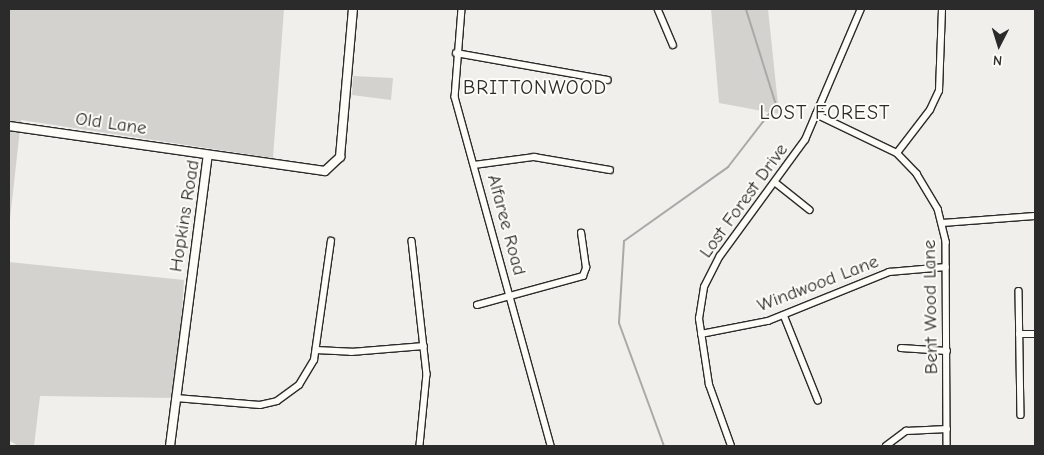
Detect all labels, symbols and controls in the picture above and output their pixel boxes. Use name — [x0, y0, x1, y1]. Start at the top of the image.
north arrow — [974, 20, 1024, 70]
text: N — [992, 52, 1003, 69]
district label: BRITTONWOOD — [462, 75, 608, 99]
district label: LOST FOREST — [758, 100, 892, 124]
street label: Old Lane — [74, 108, 148, 140]
street label: Lost Forest Drive — [695, 139, 793, 263]
street label: Hopkins Road — [165, 158, 205, 274]
street label: Alfaree Road — [482, 172, 530, 278]
street label: Bent Wood Lane — [918, 239, 944, 375]
street label: Windwood Lane — [754, 250, 882, 318]

